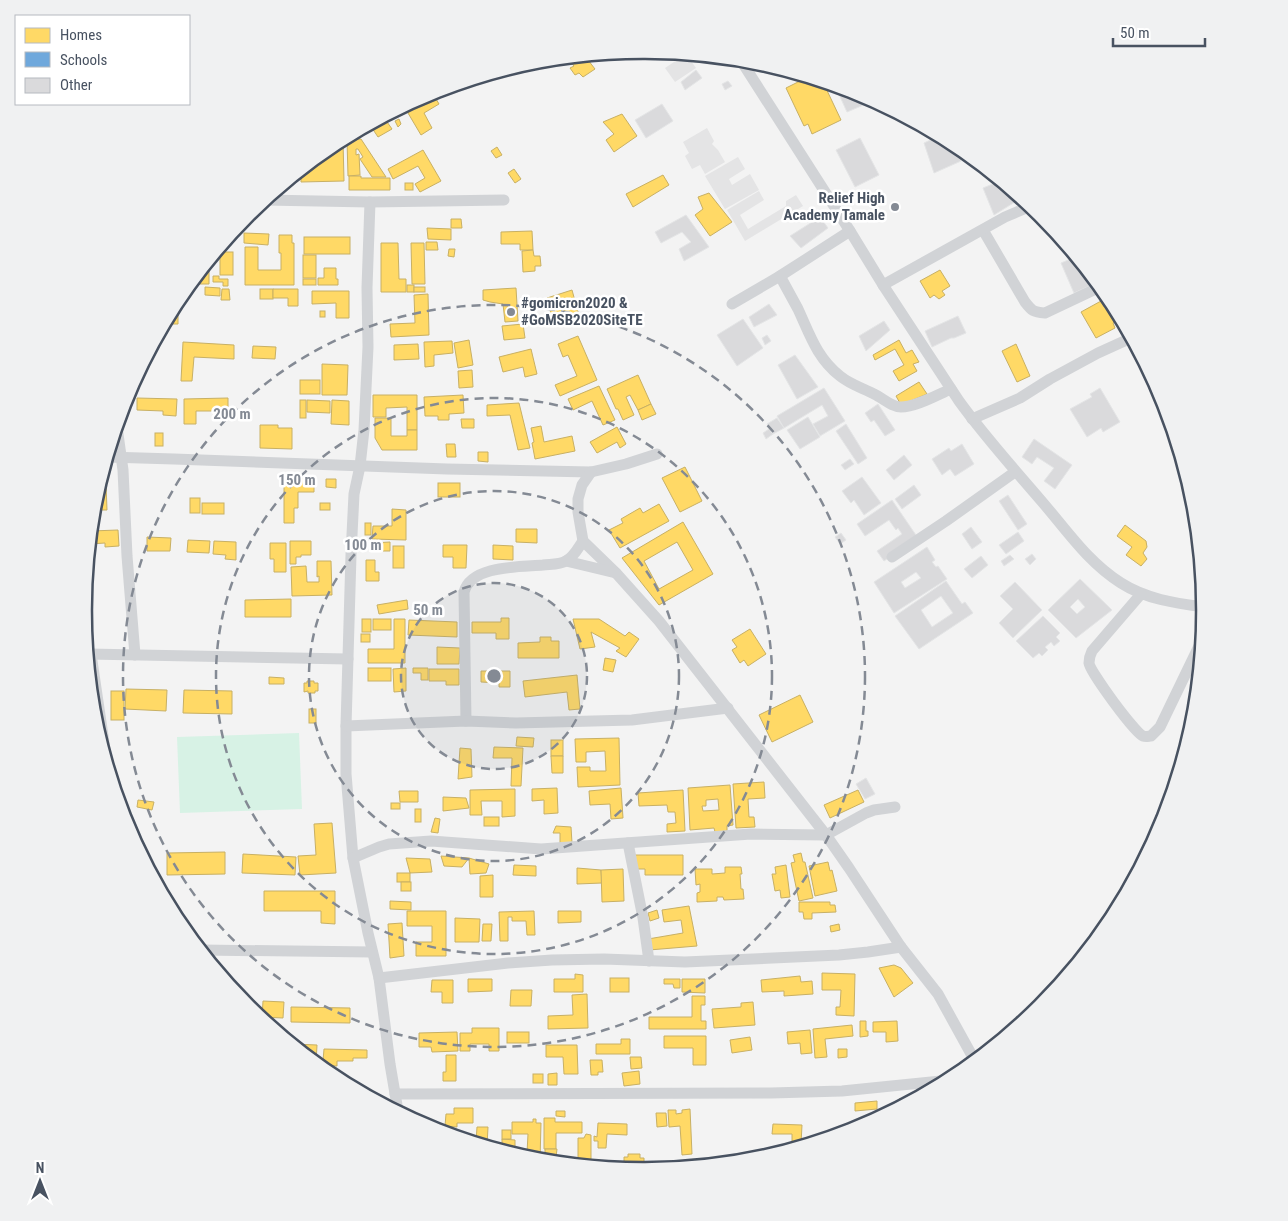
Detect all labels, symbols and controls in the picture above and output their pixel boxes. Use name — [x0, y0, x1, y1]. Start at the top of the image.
legend — [15, 15, 190, 105]
scale bar — [1113, 15, 1206, 47]
text: 50 m — [1120, 24, 1150, 42]
text: Homes — [60, 26, 102, 44]
text: Schools — [60, 51, 107, 69]
text: Other — [60, 76, 93, 94]
place label: Relief High Academy Tamale — [784, 189, 885, 224]
marker: Relief High Academy Tamale — [889, 201, 901, 213]
place label: #gomicron2020 & #GoMSB2020SiteTE — [521, 294, 643, 329]
marker: #gomicron2020 & #GoMSB2020SiteTE — [505, 306, 517, 318]
text: 200 m — [213, 405, 251, 423]
text: 150 m — [278, 471, 316, 489]
text: 100 m — [344, 536, 382, 554]
text: 50 m — [413, 601, 443, 619]
centre of rings — [485, 667, 503, 685]
north arrow — [15, 1156, 65, 1206]
text: N — [36, 1160, 44, 1176]

